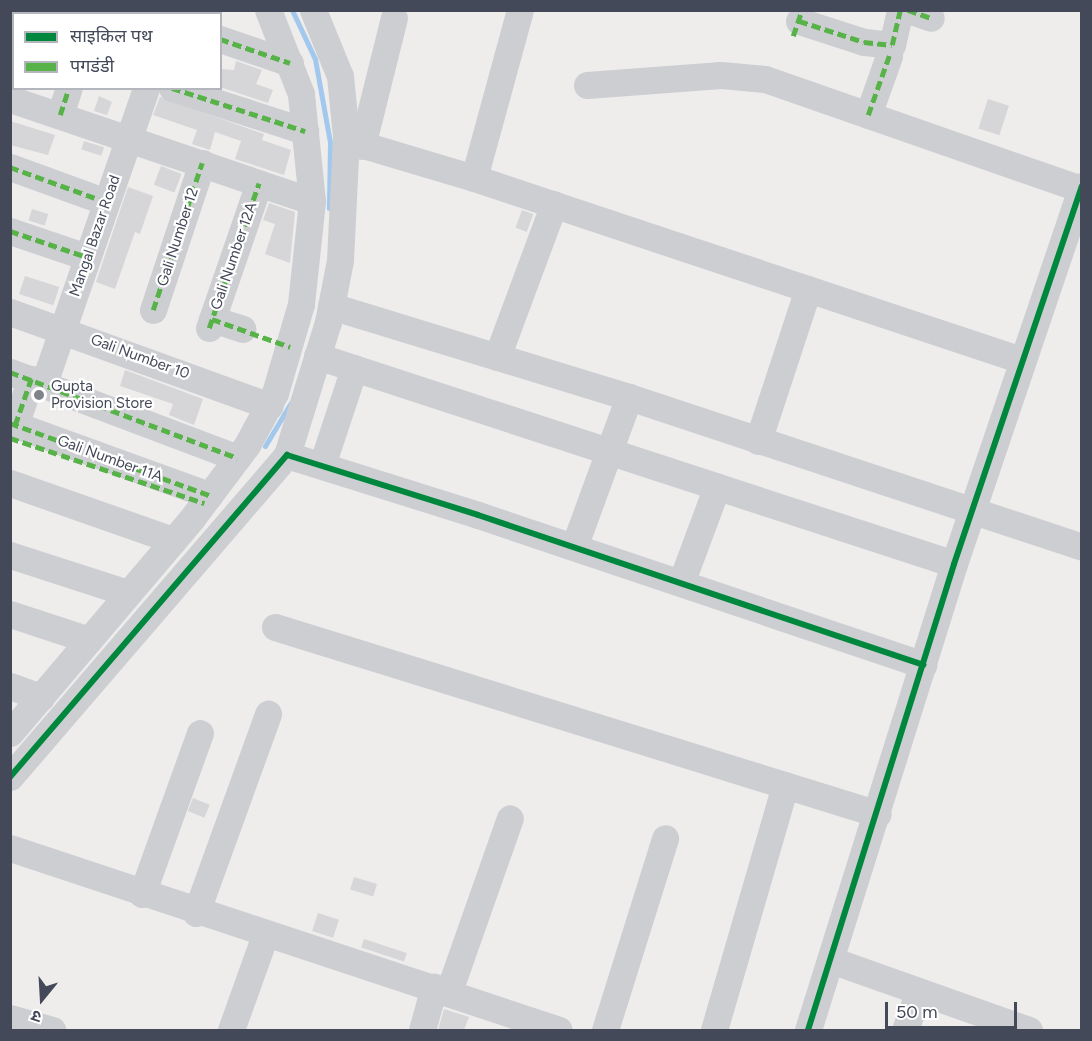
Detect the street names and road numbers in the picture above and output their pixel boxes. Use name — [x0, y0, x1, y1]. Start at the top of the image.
street label: Mangal Bazar Road — [66, 173, 124, 299]
street label: Gali Number 12 — [154, 185, 202, 289]
street label: Gali Number 12A — [207, 200, 261, 312]
street label: Gali Number 10 — [88, 331, 192, 383]
street label: Gali Number 11A — [55, 432, 165, 486]

